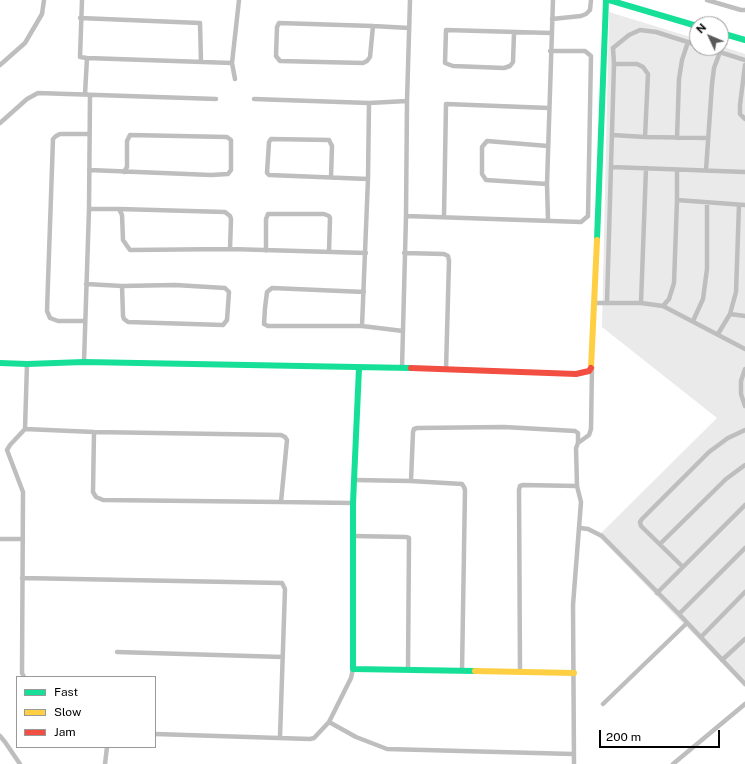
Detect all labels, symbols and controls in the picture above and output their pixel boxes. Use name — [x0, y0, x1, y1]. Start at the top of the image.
north arrow — [689, 16, 729, 56]
text: N — [694, 21, 708, 36]
legend — [16, 676, 156, 748]
text: Fast — [54, 685, 78, 699]
text: Slow — [54, 705, 81, 719]
scale bar — [601, 722, 722, 748]
text: Jam — [54, 725, 76, 739]
text: 200 m — [606, 730, 641, 744]

